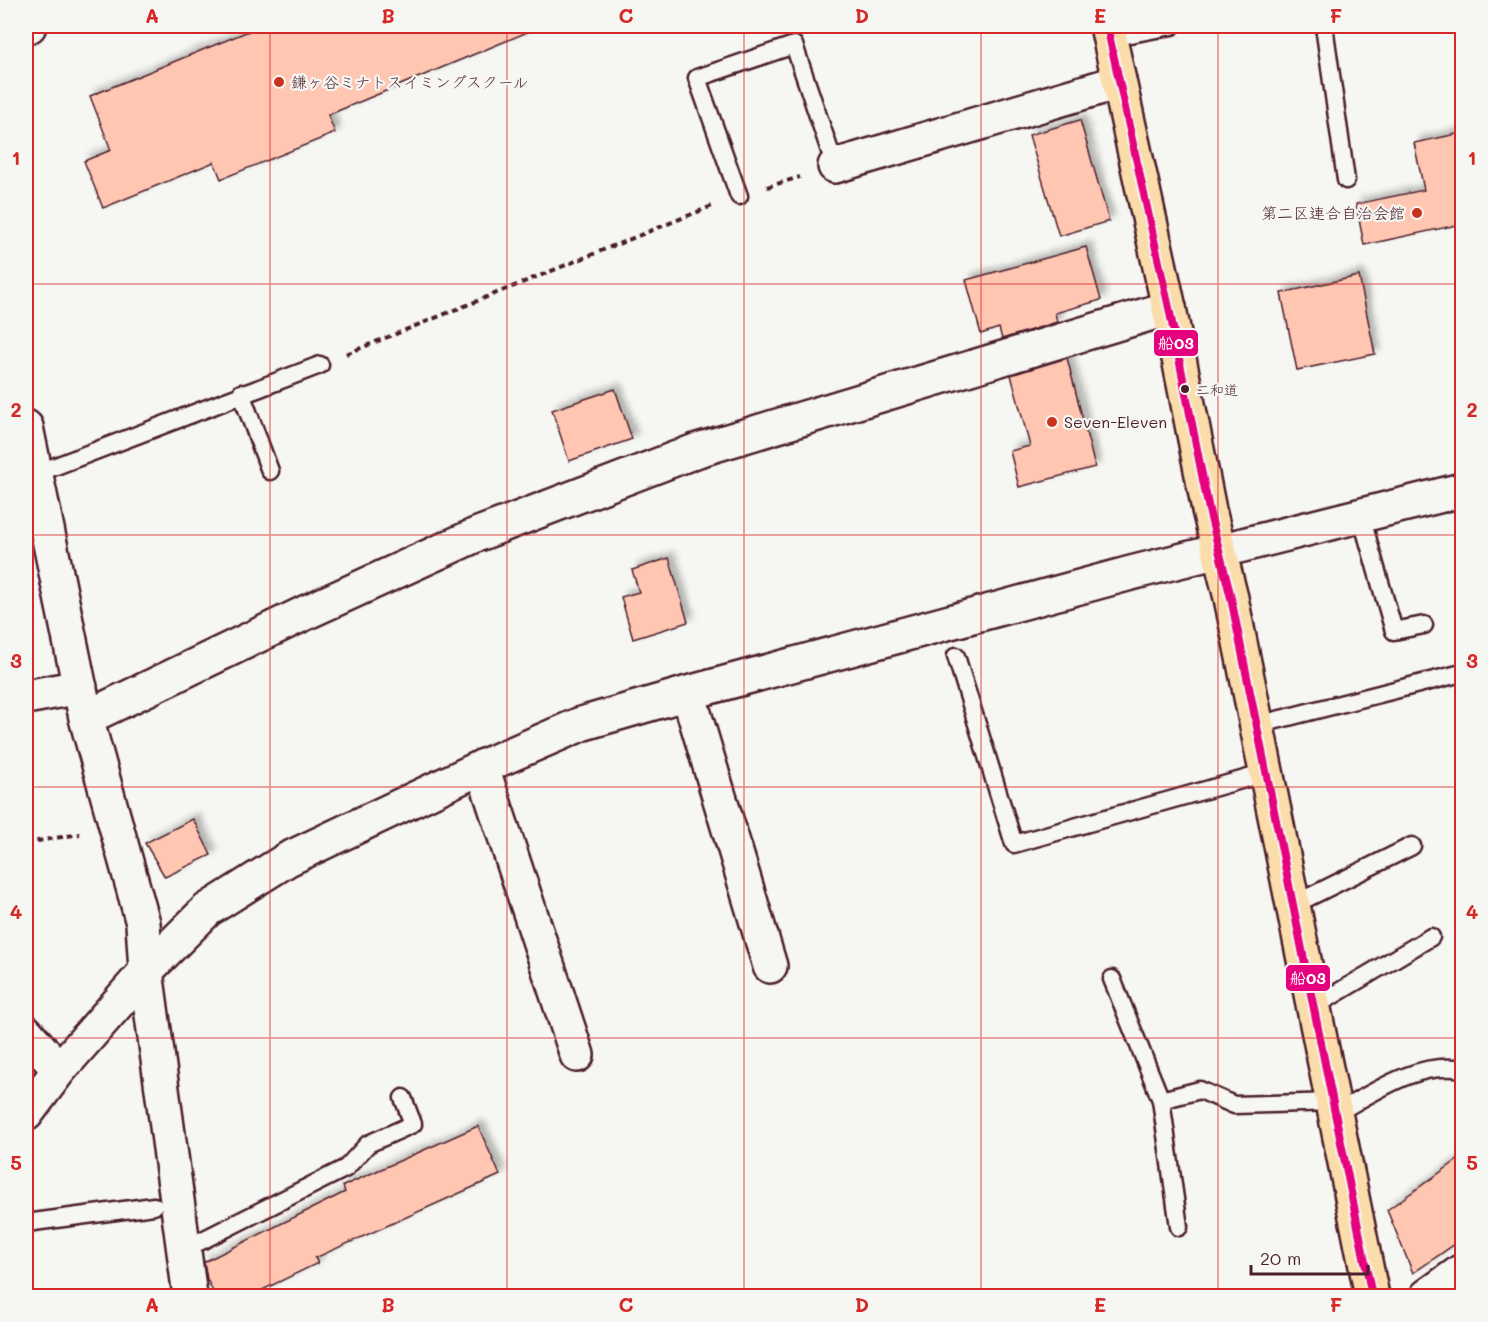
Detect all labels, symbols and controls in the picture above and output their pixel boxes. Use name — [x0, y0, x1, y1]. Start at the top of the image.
text: A — [145, 2, 159, 28]
text: B — [381, 2, 395, 28]
text: C — [619, 2, 634, 28]
text: D — [855, 2, 869, 28]
text: E — [1094, 2, 1106, 28]
text: F — [1330, 2, 1343, 28]
place label: 鎌ヶ谷ミナトスイミングスクール — [291, 71, 529, 92]
marker: 鎌ヶ谷ミナトスイミングスクール — [272, 75, 286, 89]
text: 1 — [12, 144, 20, 170]
text: 1 — [1468, 144, 1476, 170]
place label: 第二区連合自治会館 — [1261, 202, 1405, 223]
marker: 第二区連合自治会館 — [1410, 206, 1424, 220]
line badge: 船03 — [1153, 329, 1199, 357]
text: 船03 — [1158, 332, 1194, 353]
place label: 二和道 — [1196, 380, 1238, 399]
marker: 二和道 — [1179, 383, 1191, 395]
text: 2 — [10, 396, 22, 422]
text: 2 — [1466, 396, 1478, 422]
place label: Seven-Eleven — [1064, 411, 1167, 432]
marker: Seven-Eleven — [1045, 415, 1059, 429]
text: 3 — [10, 647, 22, 673]
text: 3 — [1466, 647, 1478, 673]
text: 4 — [10, 898, 23, 924]
text: 4 — [1466, 898, 1479, 924]
line badge: 船03 — [1285, 964, 1331, 992]
text: 船03 — [1290, 967, 1326, 988]
text: 5 — [10, 1149, 22, 1175]
text: 5 — [1466, 1149, 1478, 1175]
scale bar — [1251, 1238, 1368, 1276]
text: 20 m — [1260, 1246, 1301, 1270]
text: A — [145, 1291, 159, 1317]
text: B — [381, 1291, 395, 1317]
text: C — [619, 1291, 634, 1317]
text: D — [855, 1291, 869, 1317]
text: E — [1094, 1291, 1106, 1317]
text: F — [1330, 1291, 1343, 1317]

